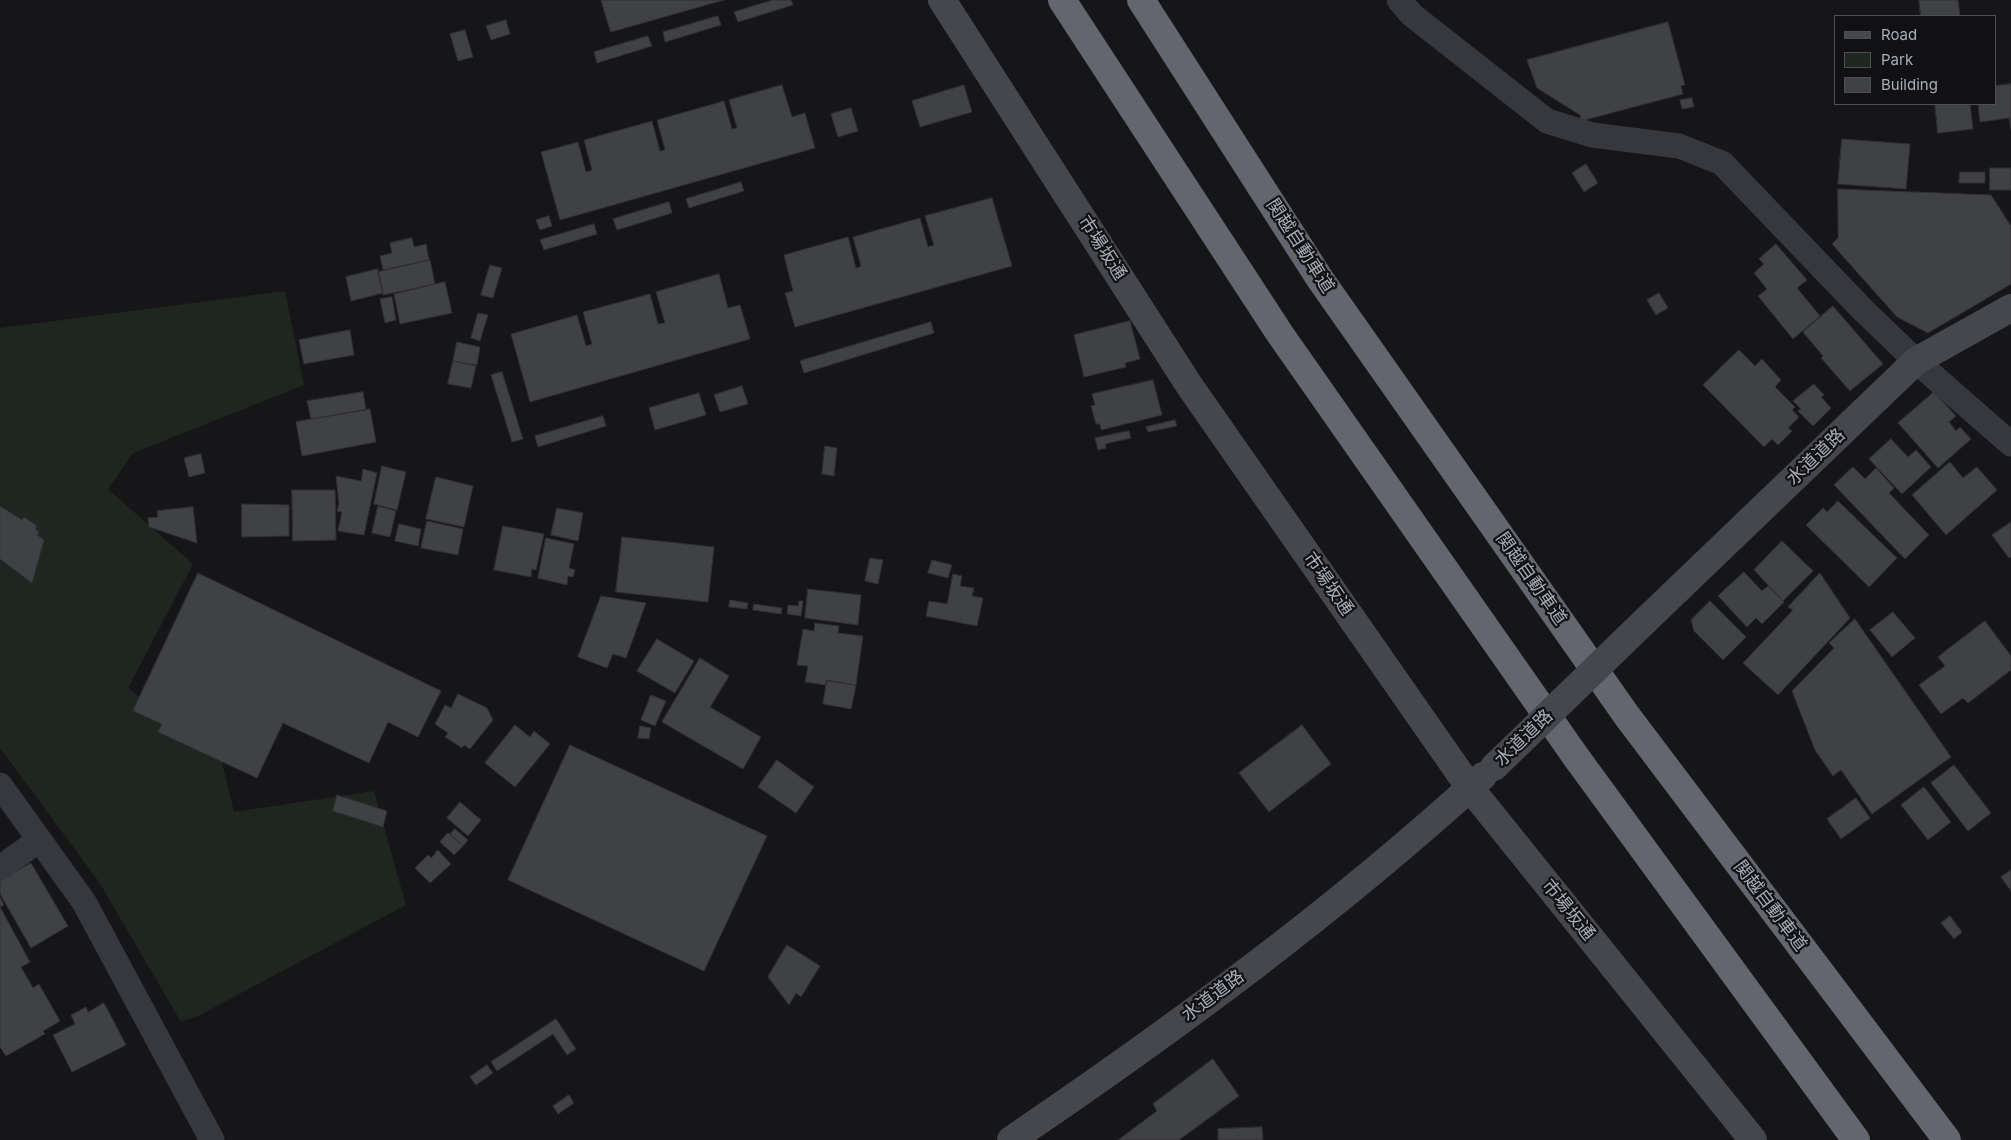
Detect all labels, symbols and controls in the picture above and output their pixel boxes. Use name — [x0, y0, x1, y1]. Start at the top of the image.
legend — [1834, 15, 1996, 105]
text: Road — [1881, 25, 1917, 44]
text: Park — [1881, 50, 1913, 69]
text: Building — [1881, 75, 1938, 94]
street label: 関越自動車道 — [1262, 195, 1338, 297]
street label: 市場坂通 — [1073, 212, 1131, 284]
street label: 水道道路 — [1783, 424, 1849, 490]
street label: 関越自動車道 — [1491, 529, 1571, 629]
street label: 市場坂通 — [1299, 548, 1357, 620]
street label: 水道道路 — [1491, 705, 1557, 771]
street label: 関越自動車道 — [1729, 856, 1811, 956]
street label: 市場坂通 — [1537, 875, 1599, 945]
street label: 水道道路 — [1178, 966, 1248, 1026]

